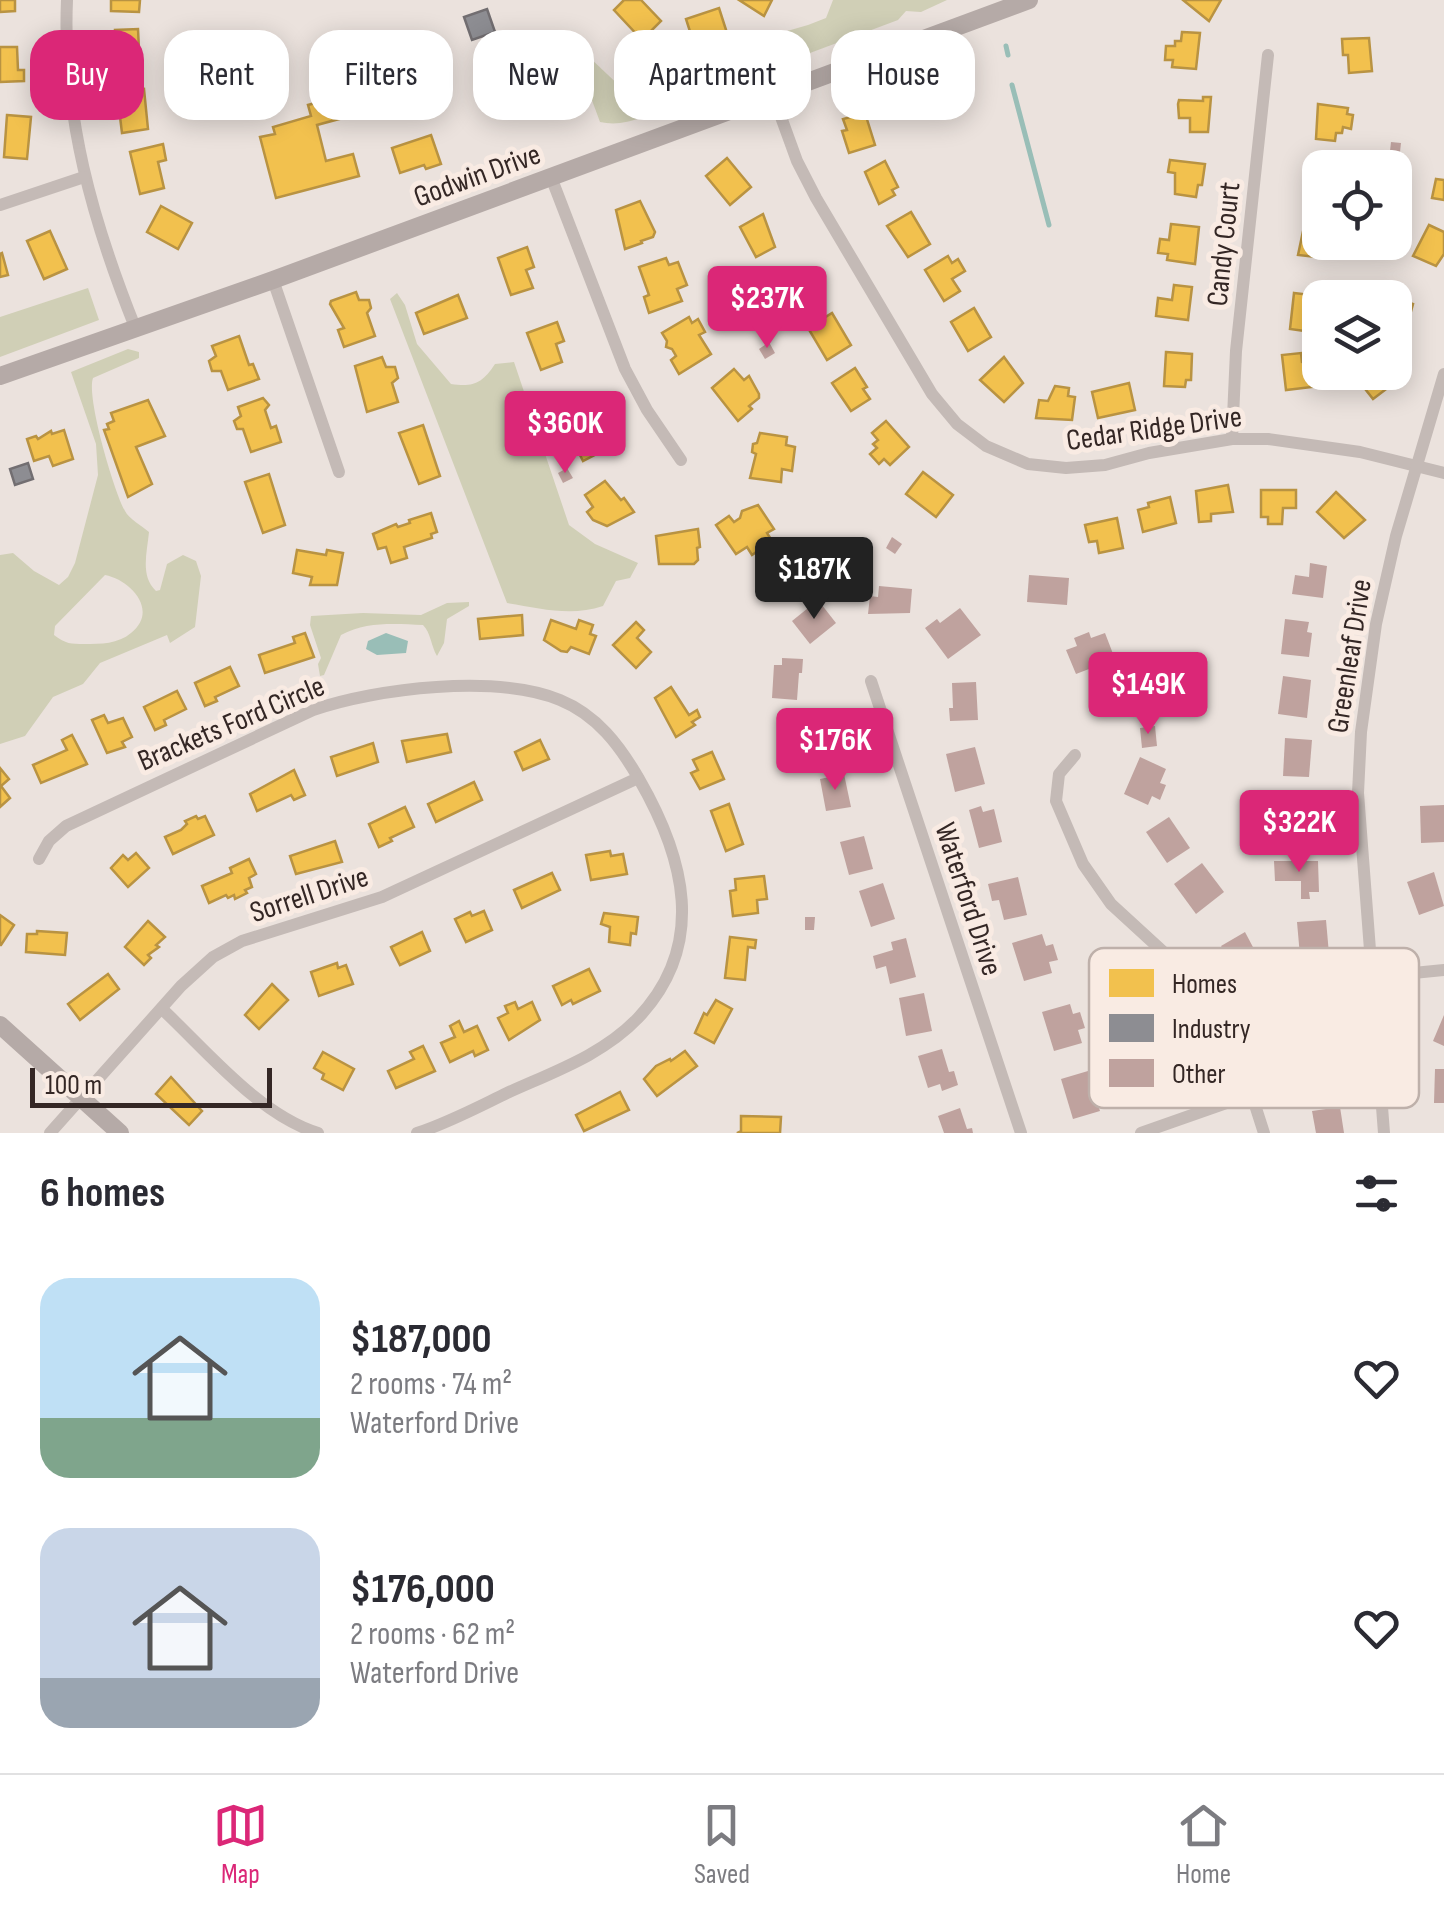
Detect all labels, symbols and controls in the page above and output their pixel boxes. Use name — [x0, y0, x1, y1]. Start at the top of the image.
chip: Buy — [30, 30, 144, 120]
chip: Rent — [164, 30, 289, 120]
chip: Filters — [309, 30, 453, 120]
chip: New — [473, 30, 594, 120]
chip: Apartment — [614, 30, 811, 120]
chip: House — [831, 30, 975, 120]
street label: Godwin Drive — [409, 136, 546, 215]
map controls — [1302, 150, 1412, 390]
button: locate — [1302, 150, 1412, 260]
street label: Candy Court — [1200, 180, 1248, 308]
pin: $237K — [697, 266, 837, 351]
text: $237K — [730, 279, 804, 318]
button: layers — [1302, 280, 1412, 390]
pin: $360K — [495, 391, 635, 476]
street label: Cedar Ridge Drive — [1064, 399, 1244, 459]
text: $360K — [527, 404, 603, 443]
pin: $187K — [744, 537, 884, 622]
text: $187K — [777, 550, 851, 589]
street label: Greenleaf Drive — [1320, 577, 1380, 736]
pin: $149K — [1078, 652, 1218, 737]
text: $149K — [1110, 665, 1186, 704]
street label: Brackets Ford Circle — [133, 668, 330, 779]
pin: $176K — [765, 708, 905, 793]
text: $176K — [798, 721, 872, 760]
pin: $322K — [1229, 790, 1369, 875]
text: $322K — [1262, 803, 1336, 842]
street label: Waterford Drive — [926, 818, 1010, 980]
street label: Sorrell Drive — [246, 859, 373, 931]
legend — [1089, 948, 1419, 1108]
text: Homes — [1172, 968, 1237, 1001]
text: Industry — [1172, 1013, 1251, 1046]
text: Other — [1172, 1058, 1226, 1091]
scale bar — [30, 1063, 272, 1108]
text: 100 m — [45, 1069, 102, 1102]
icon: filters — [1349, 1166, 1404, 1221]
text: 6 homes — [40, 1168, 165, 1219]
text: $187,000 — [350, 1314, 491, 1365]
icon: home — [120, 1318, 240, 1438]
icon: heart — [1349, 1351, 1404, 1406]
text: 2 rooms · 74 m² — [350, 1365, 512, 1404]
text: Waterford Drive — [350, 1404, 519, 1443]
text: $176,000 — [350, 1564, 495, 1615]
icon: home — [120, 1568, 240, 1688]
icon: heart — [1349, 1601, 1404, 1656]
text: 2 rooms · 62 m² — [350, 1615, 515, 1654]
text: Waterford Drive — [350, 1654, 519, 1693]
tab: Map — [213, 1798, 268, 1891]
tab: Saved — [694, 1798, 750, 1891]
tab: Home — [1176, 1798, 1231, 1891]

